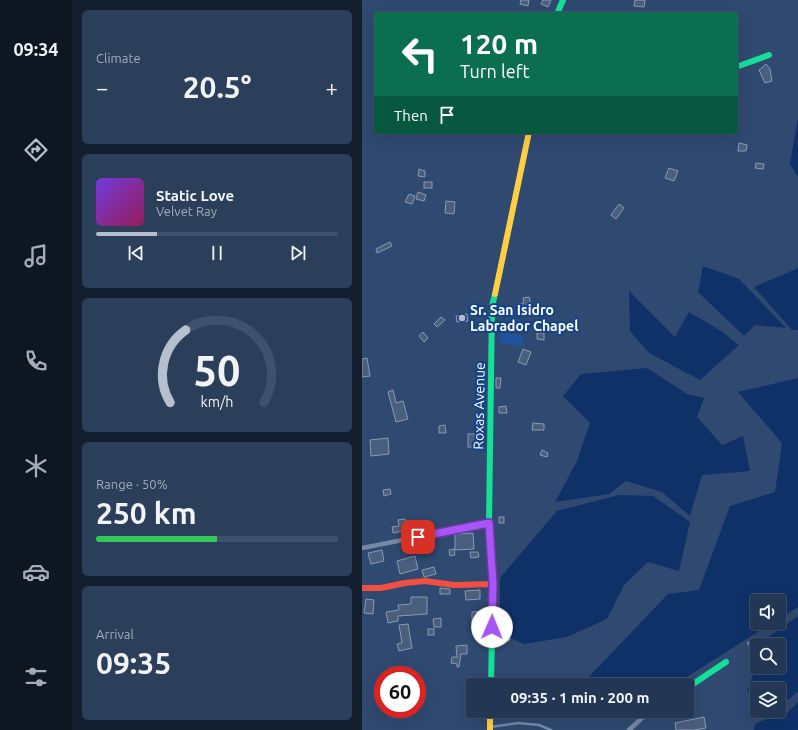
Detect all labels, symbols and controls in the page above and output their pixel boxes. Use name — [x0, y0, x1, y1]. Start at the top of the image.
icon: left — [394, 28, 446, 80]
text: 120 m — [460, 28, 538, 59]
text: 09:34 — [13, 39, 59, 59]
text: Climate — [96, 51, 141, 65]
text: Turn left — [460, 61, 530, 81]
text: 20.5° — [183, 70, 251, 104]
text: − — [96, 75, 108, 100]
text: + — [326, 75, 338, 100]
icon: arrive — [436, 104, 458, 126]
text: Then — [394, 107, 428, 124]
icon: directions — [22, 136, 50, 164]
text: Static Love — [156, 187, 234, 204]
text: Velvet Ray — [156, 204, 217, 218]
icon: music — [22, 242, 50, 270]
icon: previous — [125, 242, 147, 264]
icon: pause — [206, 242, 228, 264]
icon: next — [287, 242, 309, 264]
place label: Sr. San Isidro Labrador Chapel — [470, 302, 578, 334]
marker: Sr. San Isidro Labrador Chapel — [457, 313, 467, 323]
icon: phone — [22, 347, 50, 375]
text: 50 — [194, 347, 240, 394]
street label: Roxas Avenue — [470, 362, 488, 450]
text: km/h — [201, 394, 233, 410]
icon: climate — [22, 452, 50, 480]
text: Range · 50% — [96, 477, 168, 491]
text: 250 km — [96, 496, 197, 530]
pin — [401, 520, 435, 554]
icon: arrive — [407, 526, 429, 548]
icon: car — [22, 558, 50, 586]
map controls — [750, 594, 786, 718]
button: sound — [750, 594, 786, 630]
position arrow — [471, 606, 513, 648]
text: Arrival — [96, 627, 134, 641]
button: search — [750, 638, 786, 674]
text: 09:35 — [96, 646, 171, 680]
icon: filters — [22, 663, 50, 691]
speed limit sign: 60 — [374, 666, 426, 718]
button: layers — [750, 682, 786, 718]
text: 09:35 · 1 min · 200 m — [511, 689, 649, 706]

